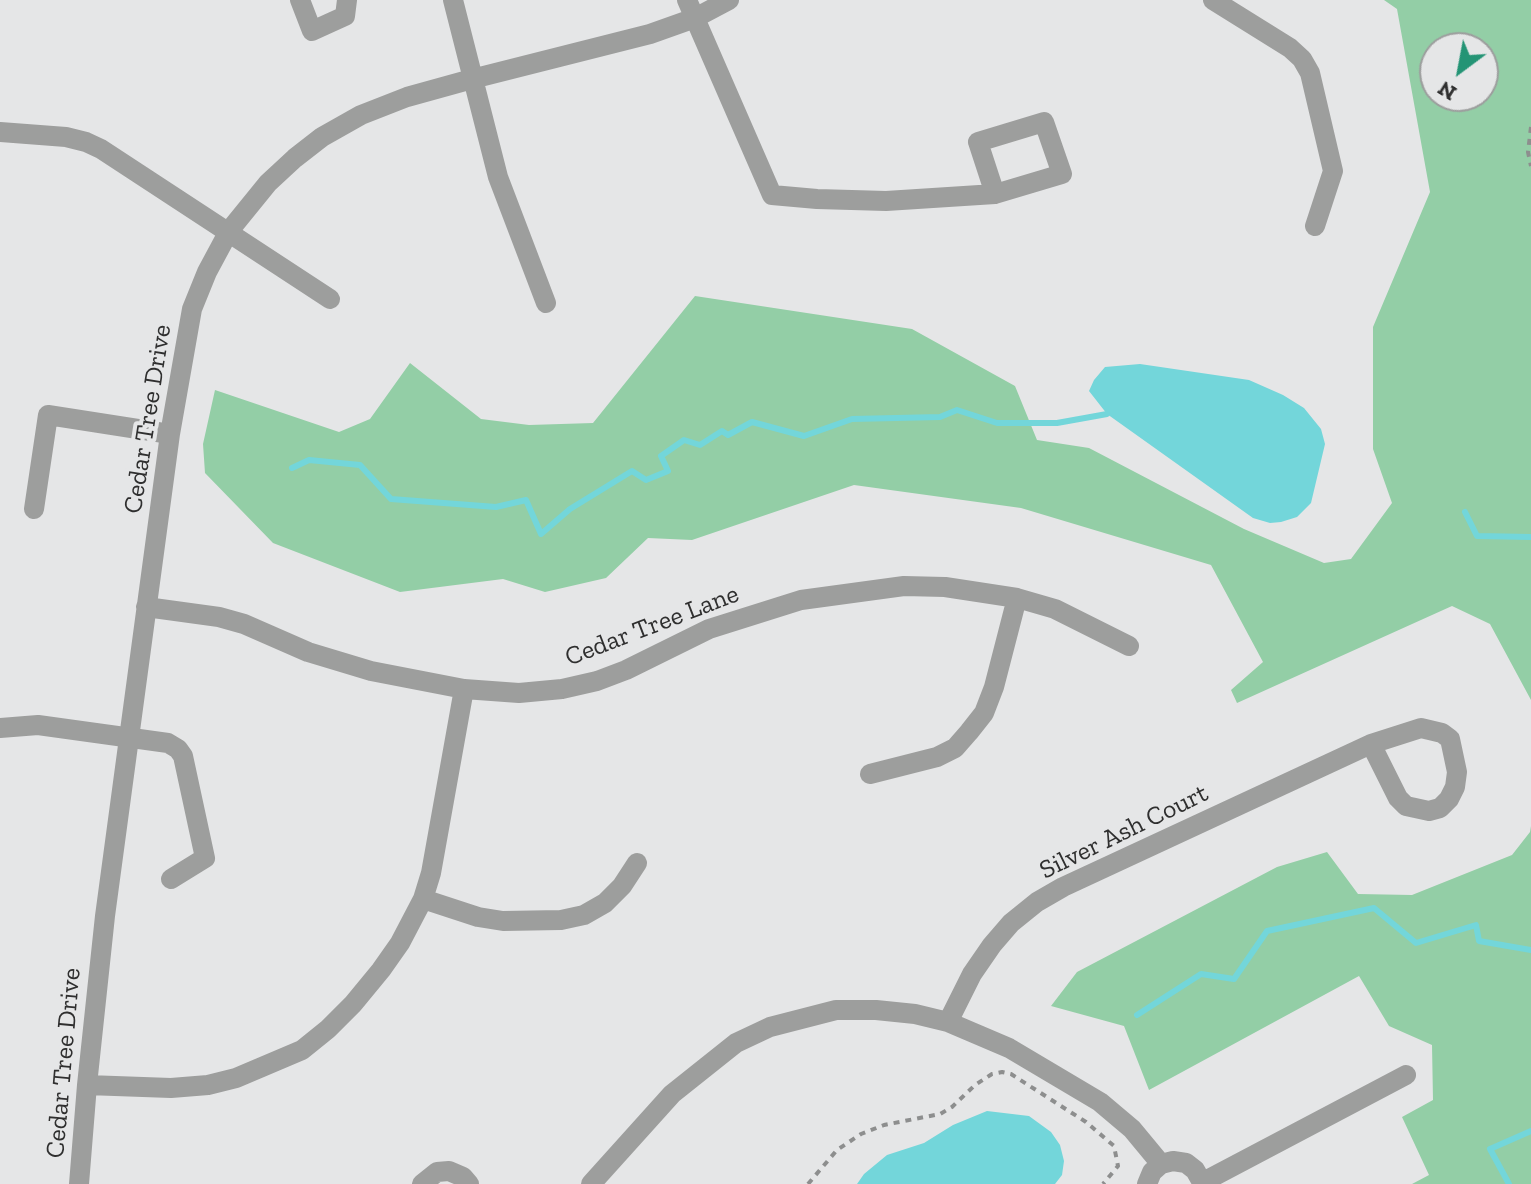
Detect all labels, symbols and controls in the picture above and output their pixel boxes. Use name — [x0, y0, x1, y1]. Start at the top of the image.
north arrow — [1419, 32, 1499, 112]
text: N — [1433, 75, 1461, 107]
street label: Cedar Tree Drive — [118, 322, 178, 516]
street label: Cedar Tree Lane — [561, 579, 743, 673]
street label: Silver Ash Court — [1035, 778, 1213, 886]
street label: Cedar Tree Drive — [40, 967, 88, 1159]

